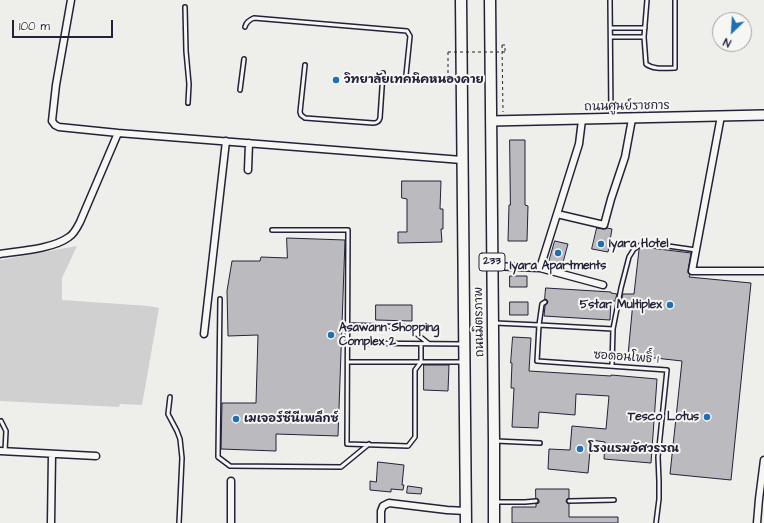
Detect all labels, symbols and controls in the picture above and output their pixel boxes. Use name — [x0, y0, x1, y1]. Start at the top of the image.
scale bar — [14, 12, 115, 38]
north arrow — [712, 12, 752, 52]
text: 100 m — [19, 18, 50, 35]
text: N — [721, 34, 733, 51]
place label: วิทยาลัยเทคนิคหนองคาย — [344, 73, 484, 87]
marker: วิทยาลัยเทคนิคหนองคาย — [331, 75, 341, 85]
street label: ถนนศูนย์ราชการ — [584, 99, 670, 115]
place label: Iyara Hotel — [609, 237, 668, 251]
marker: Iyara Hotel — [596, 239, 606, 249]
marker: Iyara Apartments — [553, 248, 563, 258]
road number: 233 — [479, 253, 505, 271]
place label: Iyara Apartments — [510, 259, 606, 273]
street label: ถนนมิตรภาพ — [472, 287, 488, 357]
place label: 5star Multiplex — [580, 298, 662, 312]
marker: 5star Multiplex — [665, 300, 675, 310]
place label: Asawann Shopping Complex 2 — [339, 321, 439, 349]
marker: Asawann Shopping Complex 2 — [326, 330, 336, 340]
street label: ซอดอนโพธิ์ 1 — [593, 349, 659, 367]
place label: Tesco Lotus — [628, 410, 699, 424]
place label: เมเจอร์ซีนีเพล็กซ์ — [244, 412, 339, 426]
marker: Tesco Lotus — [702, 412, 712, 422]
marker: เมเจอร์ซีนีเพล็กซ์ — [231, 414, 241, 424]
place label: โรงแรมอัศวรรณ — [588, 442, 679, 456]
marker: โรงแรมอัศวรรณ — [575, 444, 585, 454]

